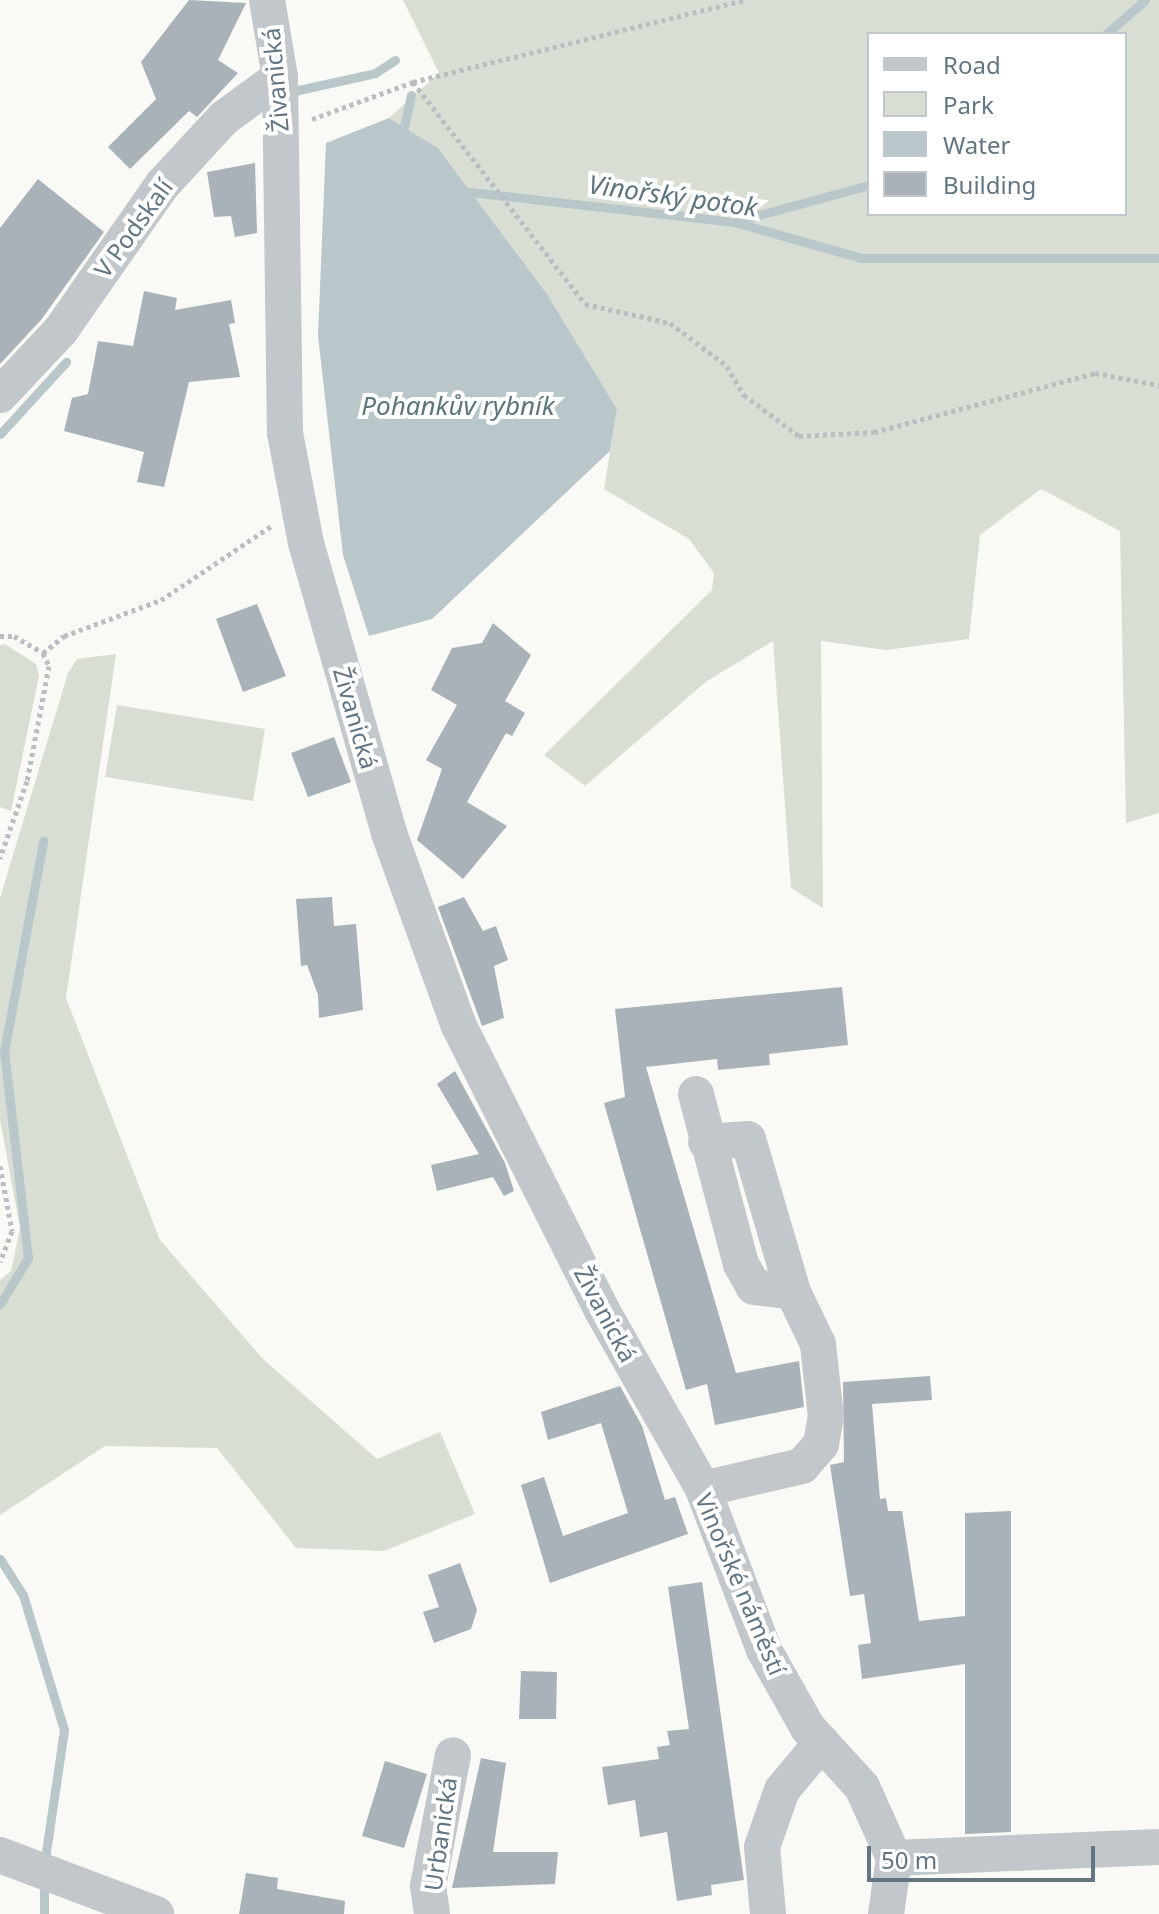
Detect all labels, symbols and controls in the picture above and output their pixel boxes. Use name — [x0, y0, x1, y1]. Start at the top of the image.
street label: Živanická — [256, 27, 294, 133]
legend — [867, 32, 1127, 216]
text: Road — [943, 48, 1001, 81]
text: Park — [943, 88, 994, 121]
text: Water — [943, 128, 1010, 161]
text: Building — [943, 168, 1036, 201]
water label: Vinořský potok — [587, 169, 759, 223]
street label: V Podskalí — [88, 173, 178, 283]
water label: Pohankův rybník — [361, 390, 555, 422]
street label: Živanická — [328, 664, 384, 772]
street label: Živanická — [569, 1261, 643, 1367]
street label: Vinořské náměstí — [690, 1489, 792, 1679]
street label: Urbanická — [418, 1775, 462, 1893]
scale bar — [871, 1830, 1099, 1880]
text: 50 m — [881, 1843, 937, 1876]

